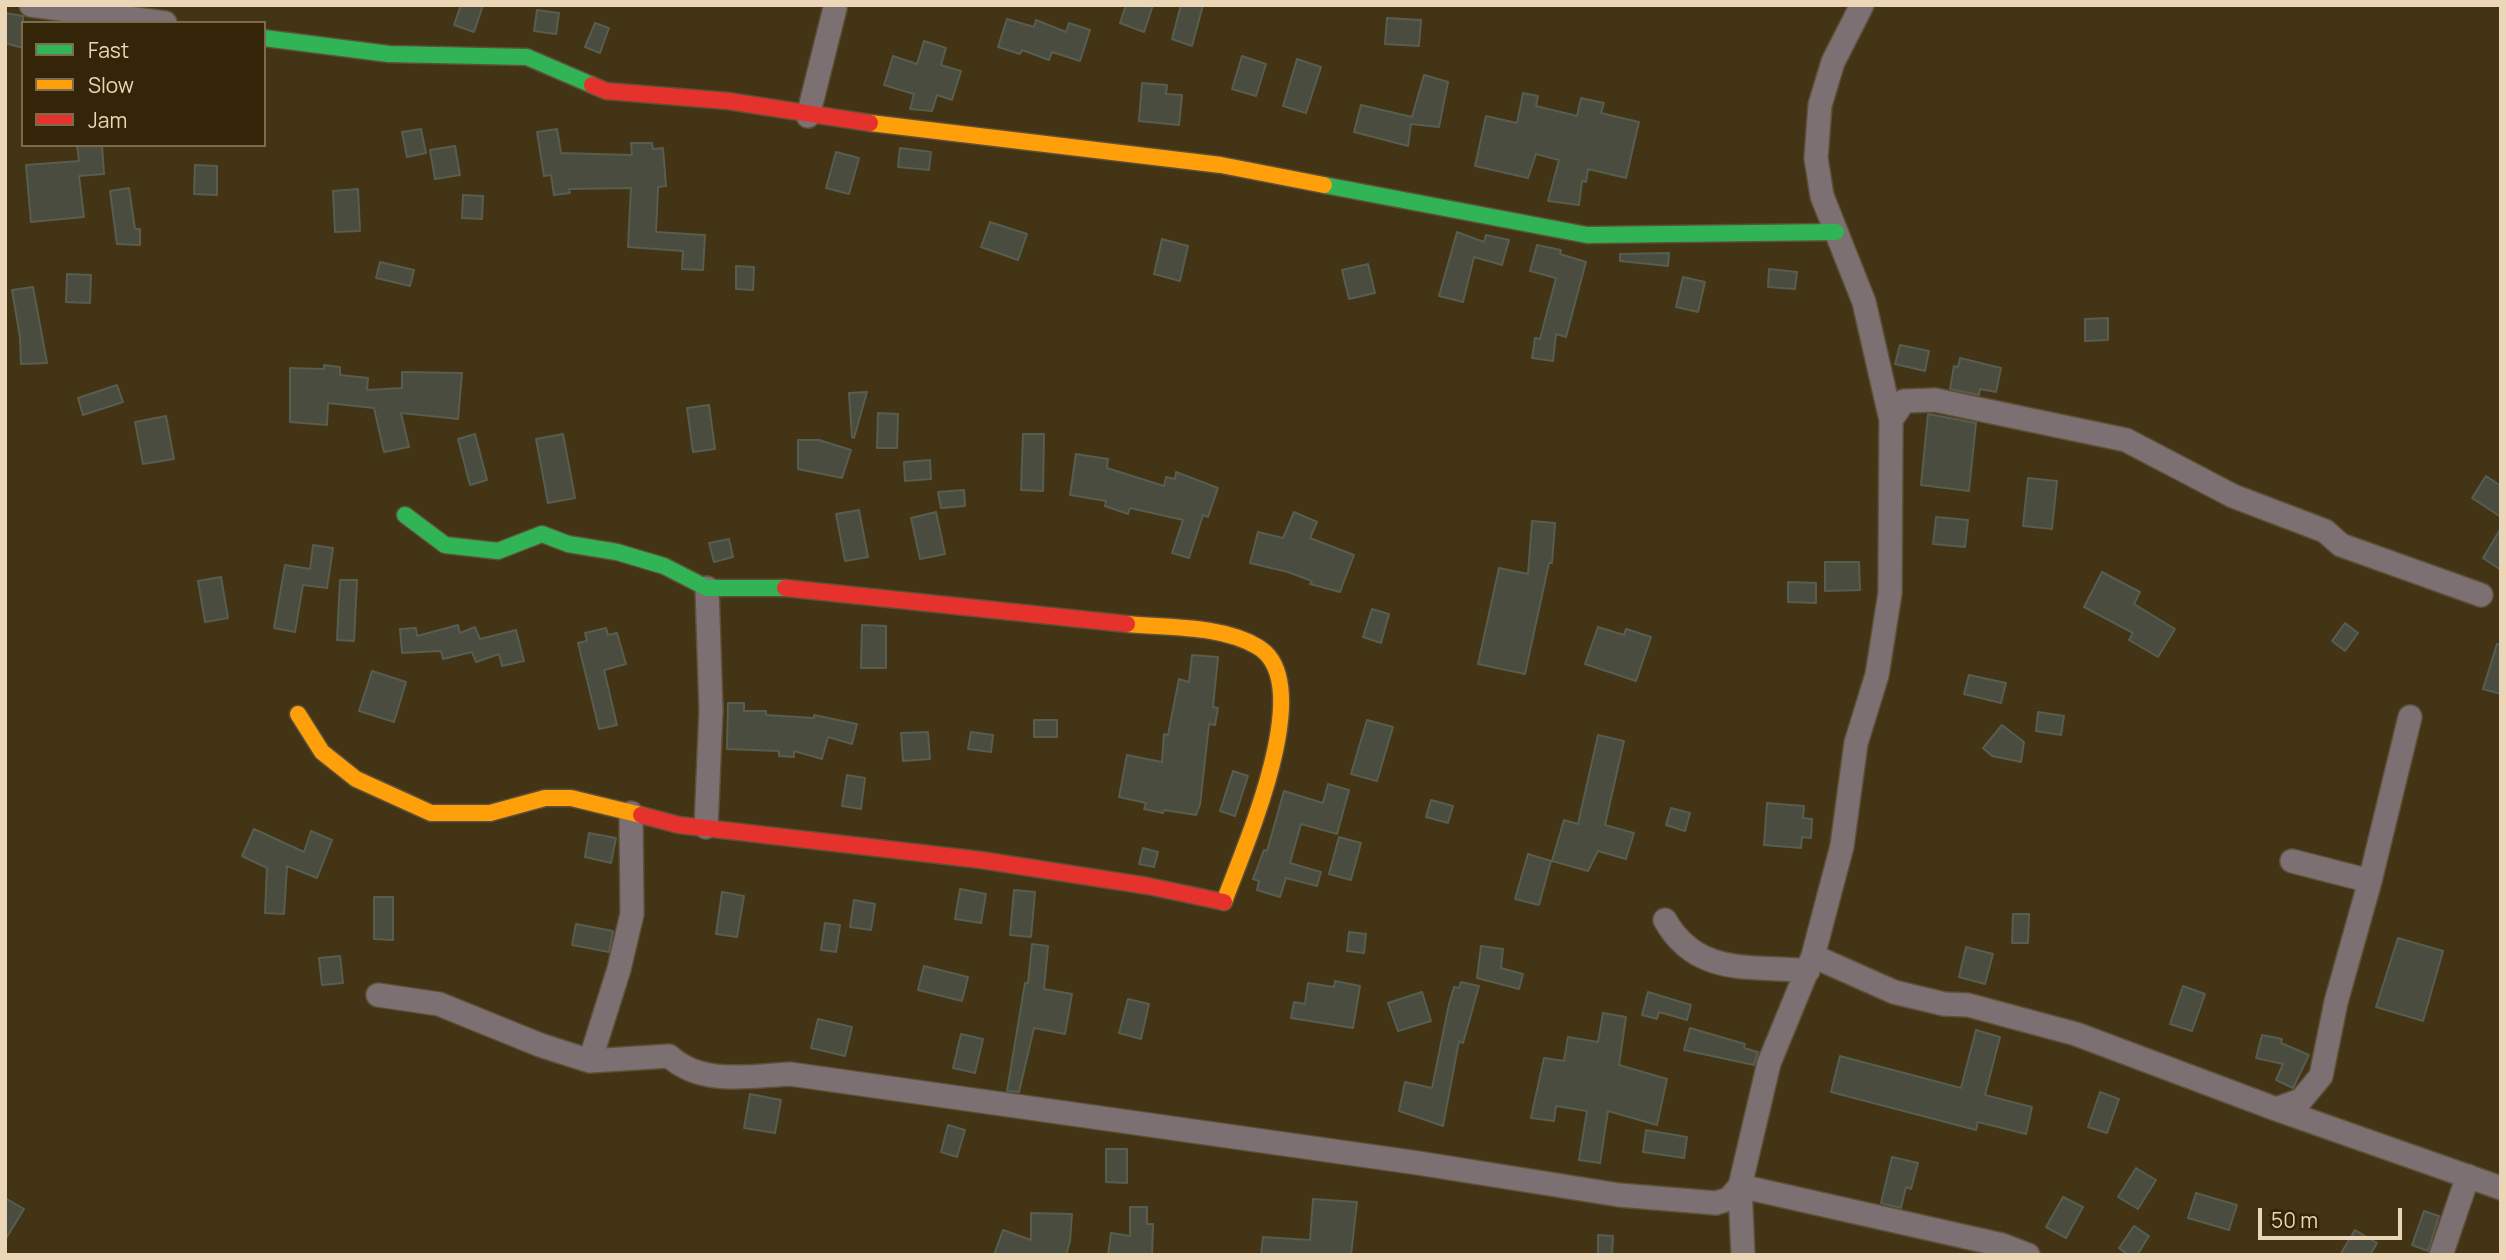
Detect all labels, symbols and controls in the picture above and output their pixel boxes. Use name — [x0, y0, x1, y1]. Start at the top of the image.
legend — [21, 21, 266, 147]
text: Fast — [88, 36, 129, 64]
text: Slow — [88, 71, 134, 99]
text: Jam — [88, 106, 127, 134]
scale bar — [2261, 1194, 2404, 1238]
text: 50 m — [2271, 1206, 2318, 1234]

